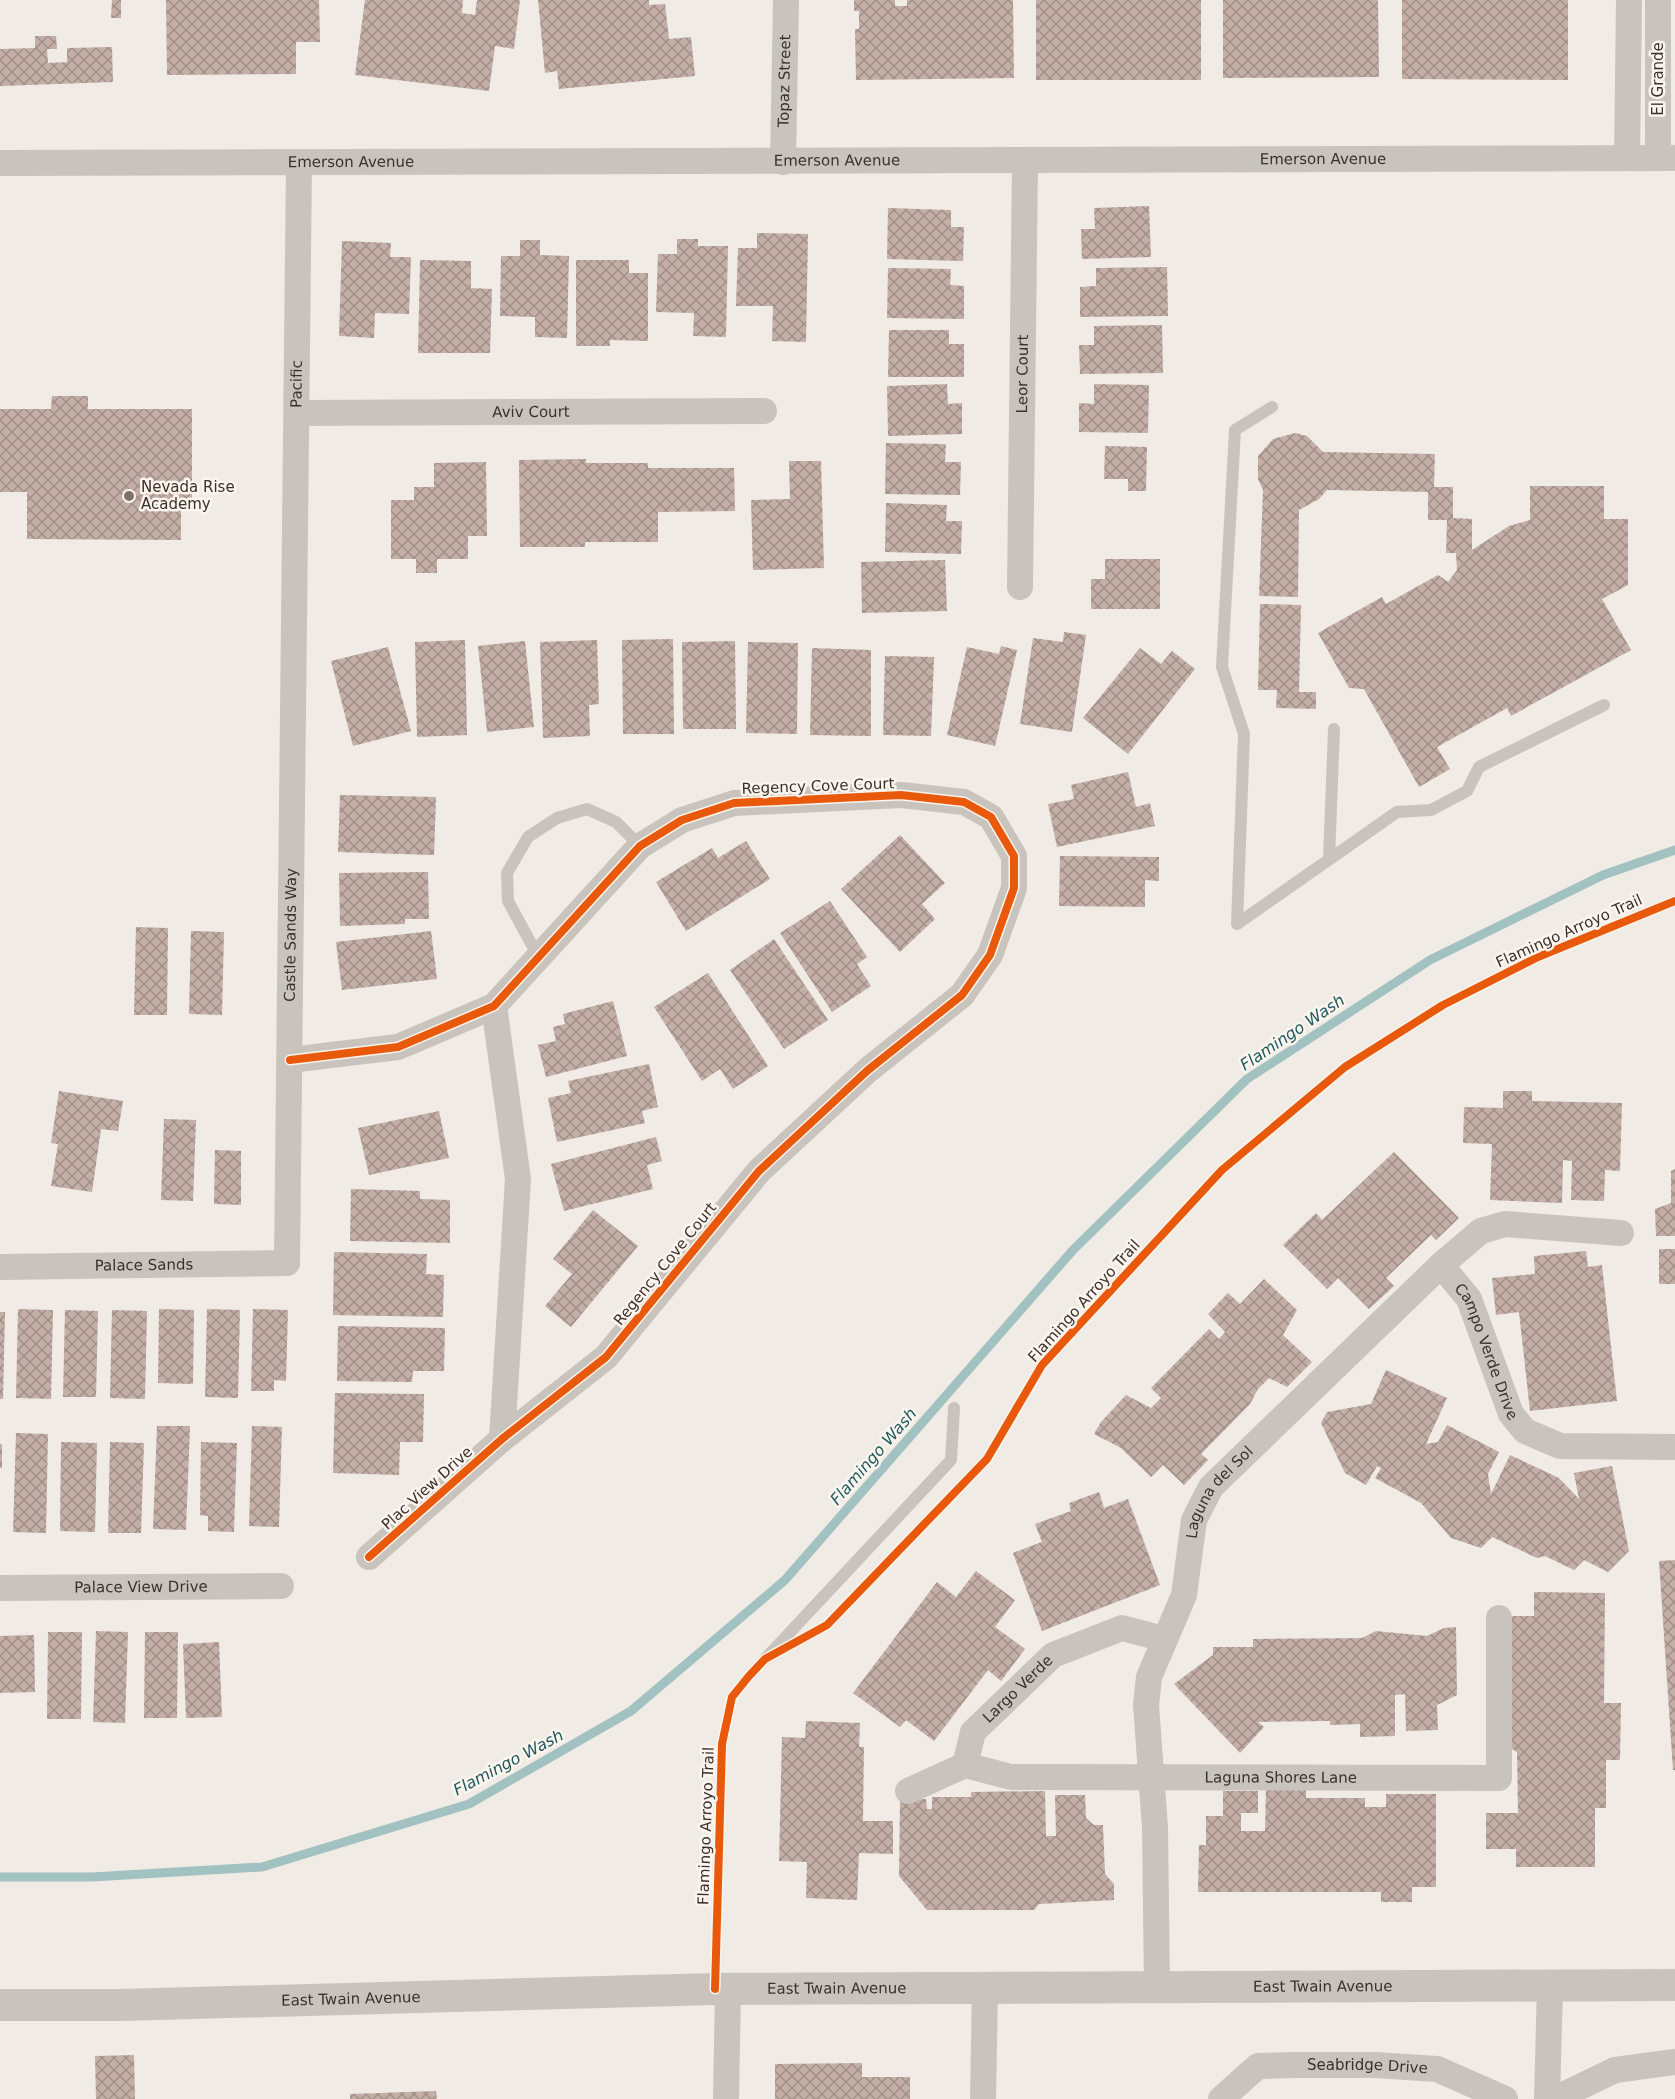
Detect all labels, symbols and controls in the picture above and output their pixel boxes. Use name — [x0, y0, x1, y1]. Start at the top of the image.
street label: Topaz Street — [775, 34, 794, 129]
street label: El Grande — [1649, 42, 1667, 116]
street label: Emerson Avenue — [1260, 150, 1386, 168]
street label: Emerson Avenue — [774, 151, 900, 170]
street label: Emerson Avenue — [288, 153, 414, 171]
street label: Leor Court — [1013, 334, 1032, 413]
street label: Pacific — [287, 360, 306, 408]
street label: Aviv Court — [492, 403, 570, 421]
place label: Nevada Rise Academy — [141, 478, 235, 513]
marker: Nevada Rise Academy — [122, 489, 136, 503]
street label: Regency Cove Court — [741, 774, 895, 798]
street label: Castle Sands Way — [281, 868, 300, 1002]
street label: Flamingo Arroyo Trail — [1493, 891, 1645, 971]
water label: Flamingo Wash — [1236, 990, 1348, 1074]
street label: Regency Cove Court — [610, 1199, 720, 1329]
street label: Flamingo Arroyo Trail — [1024, 1236, 1144, 1366]
street label: Palace Sands — [94, 1255, 194, 1275]
street label: Campo Verde Drive — [1451, 1279, 1521, 1424]
water label: Flamingo Wash — [826, 1404, 921, 1509]
street label: Laguna del Sol — [1183, 1442, 1257, 1540]
street label: Plac View Drive — [378, 1443, 476, 1533]
street label: Palace View Drive — [74, 1578, 208, 1596]
street label: Largo Verde — [979, 1651, 1056, 1727]
water label: Flamingo Wash — [450, 1725, 567, 1799]
street label: Flamingo Arroyo Trail — [694, 1747, 718, 1905]
street label: Laguna Shores Lane — [1205, 1768, 1357, 1787]
street label: East Twain Avenue — [1253, 1977, 1393, 1996]
street label: East Twain Avenue — [767, 1979, 907, 1998]
street label: East Twain Avenue — [281, 1988, 421, 2010]
street label: Seabridge Drive — [1307, 2056, 1428, 2077]

